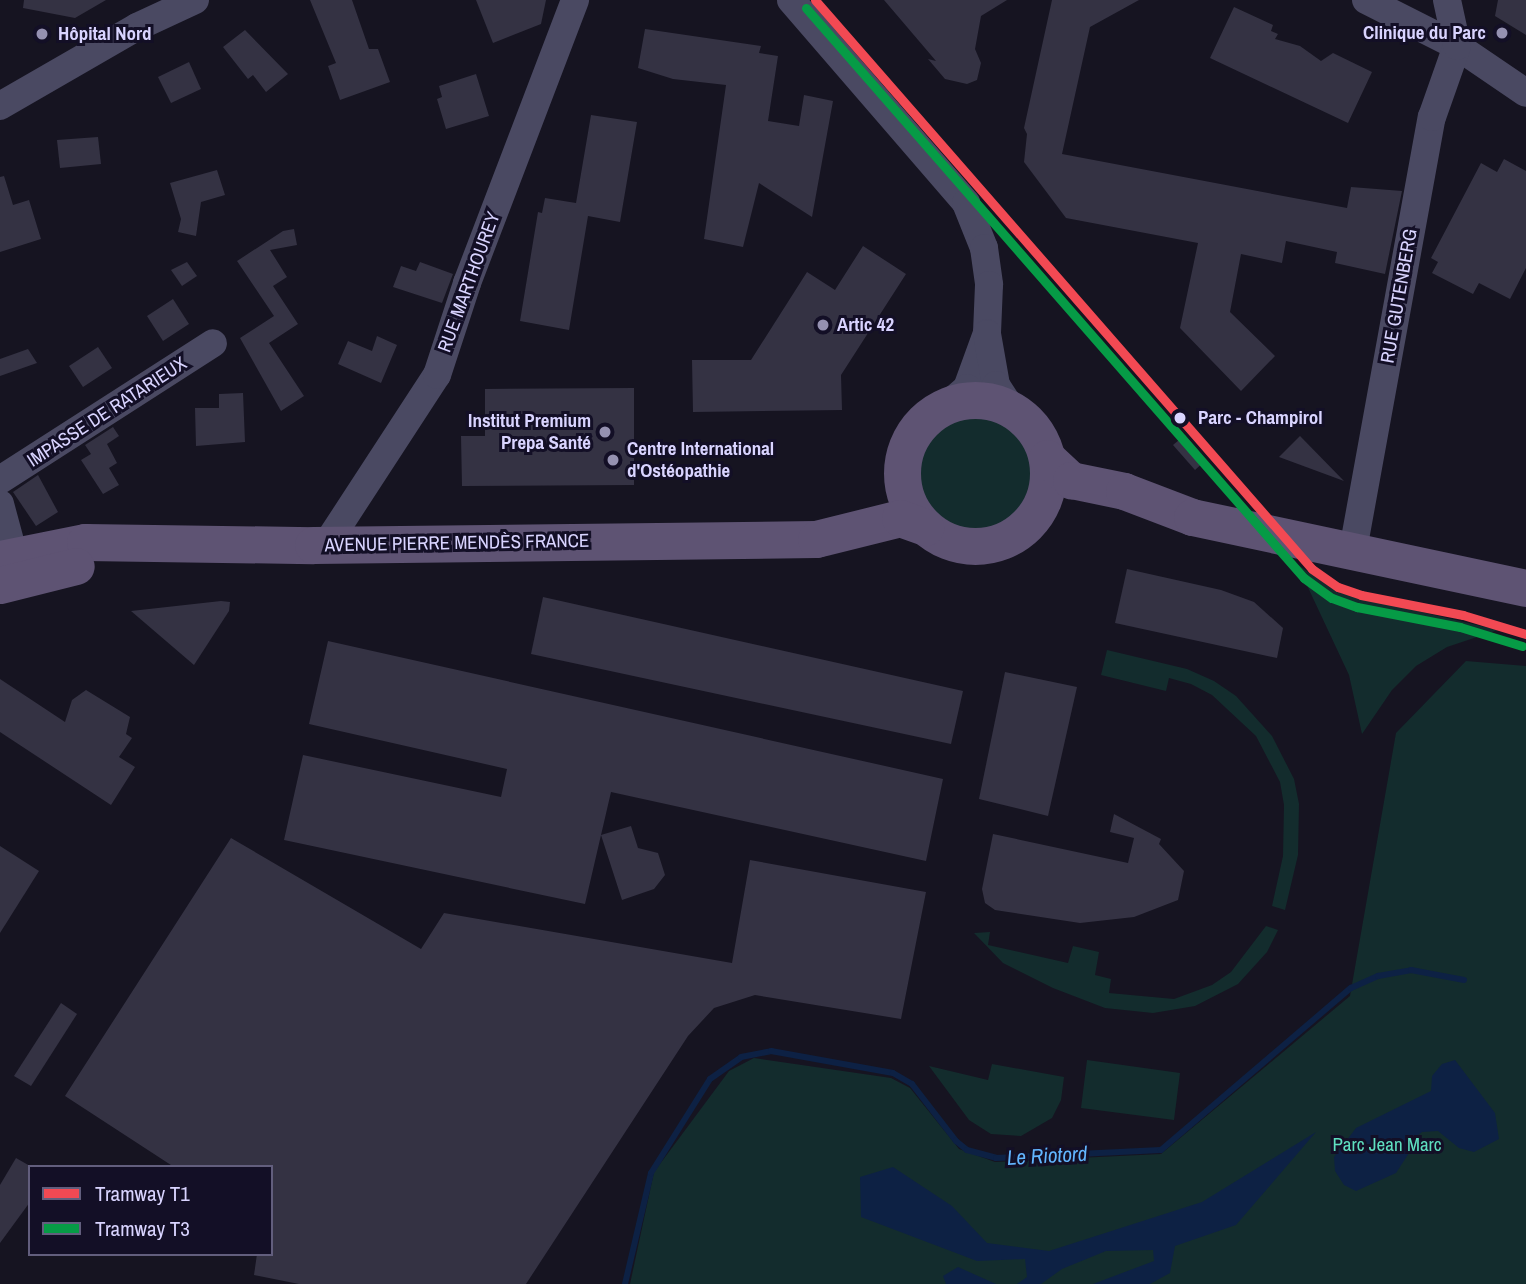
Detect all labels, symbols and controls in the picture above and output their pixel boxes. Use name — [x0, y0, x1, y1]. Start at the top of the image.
place label: Clinique du Parc — [1363, 22, 1486, 44]
place label: Hôpital Nord — [58, 23, 151, 45]
marker: Clinique du Parc — [1492, 23, 1512, 43]
marker: Hôpital Nord — [32, 24, 52, 44]
street label: RUE MARTHOUREY — [433, 209, 505, 355]
street label: RUE GUTENBERG — [1376, 227, 1422, 365]
place label: Artic 42 — [837, 314, 894, 336]
marker: Artic 42 — [815, 317, 831, 333]
street label: IMPASSE DE RATARIEUX — [23, 352, 191, 472]
marker: Parc - Champirol — [1169, 407, 1191, 429]
place label: Parc - Champirol — [1198, 407, 1323, 429]
place label: Institut Premium Prepa Santé — [468, 410, 591, 454]
marker: Institut Premium Prepa Santé — [597, 424, 613, 440]
place label: Centre International d'Ostéopathie — [627, 438, 774, 482]
marker: Centre International d'Ostéopathie — [605, 452, 621, 468]
street label: AVENUE PIERRE MENDÈS FRANCE — [325, 529, 589, 557]
park label: Parc Jean Marc — [1332, 1134, 1442, 1156]
water label: Le Riotord — [1006, 1141, 1088, 1171]
legend — [28, 1165, 273, 1256]
text: Tramway T1 — [95, 1179, 190, 1208]
text: Tramway T3 — [95, 1214, 190, 1243]

